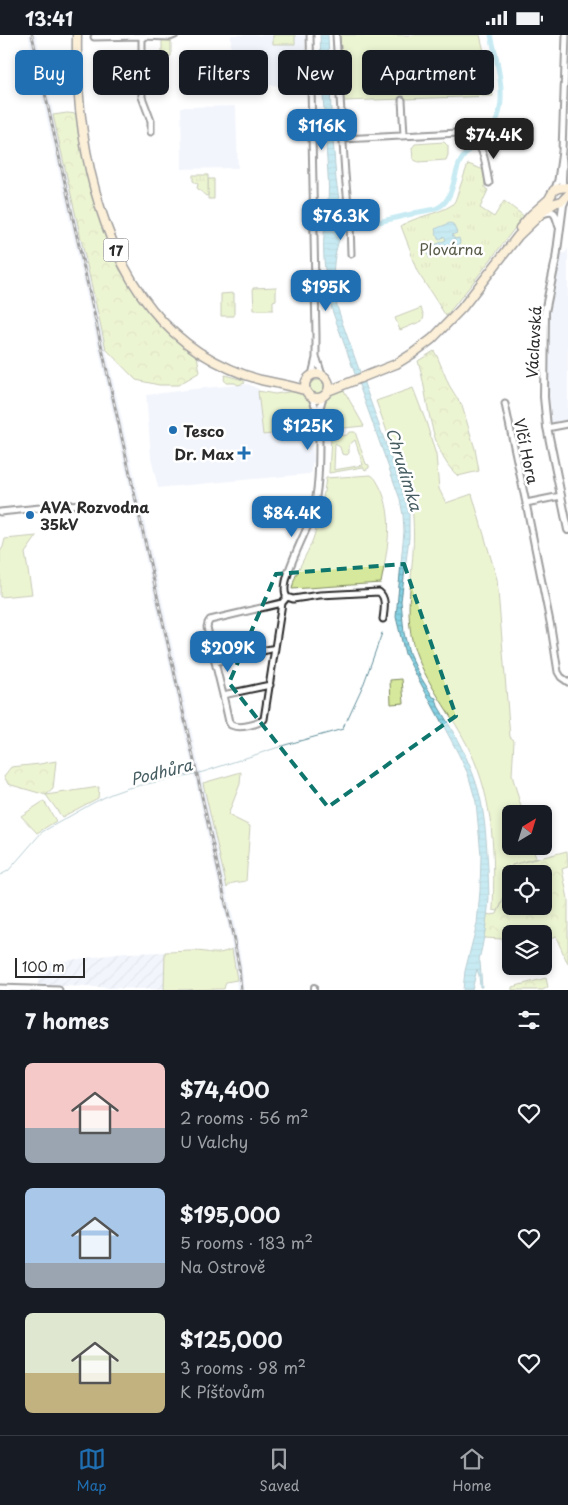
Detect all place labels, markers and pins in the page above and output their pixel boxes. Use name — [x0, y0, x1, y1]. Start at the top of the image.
pin: $116K — [287, 109, 357, 151]
pin: $74.4K — [453, 117, 535, 160]
pin: $76.3K — [300, 199, 382, 241]
pin: $195K — [291, 269, 361, 312]
pin: $125K — [273, 409, 343, 451]
place label: Tesco — [183, 419, 224, 442]
marker: Tesco — [167, 424, 179, 436]
place label: Dr. Max — [174, 442, 235, 465]
marker: Dr. Max — [238, 447, 250, 459]
place label: AVA Rozvodna 35kV — [39, 495, 149, 535]
pin: $84.4K — [251, 495, 333, 538]
marker: AVA Rozvodna 35kV — [24, 509, 36, 521]
pin: $209K — [193, 631, 263, 673]

